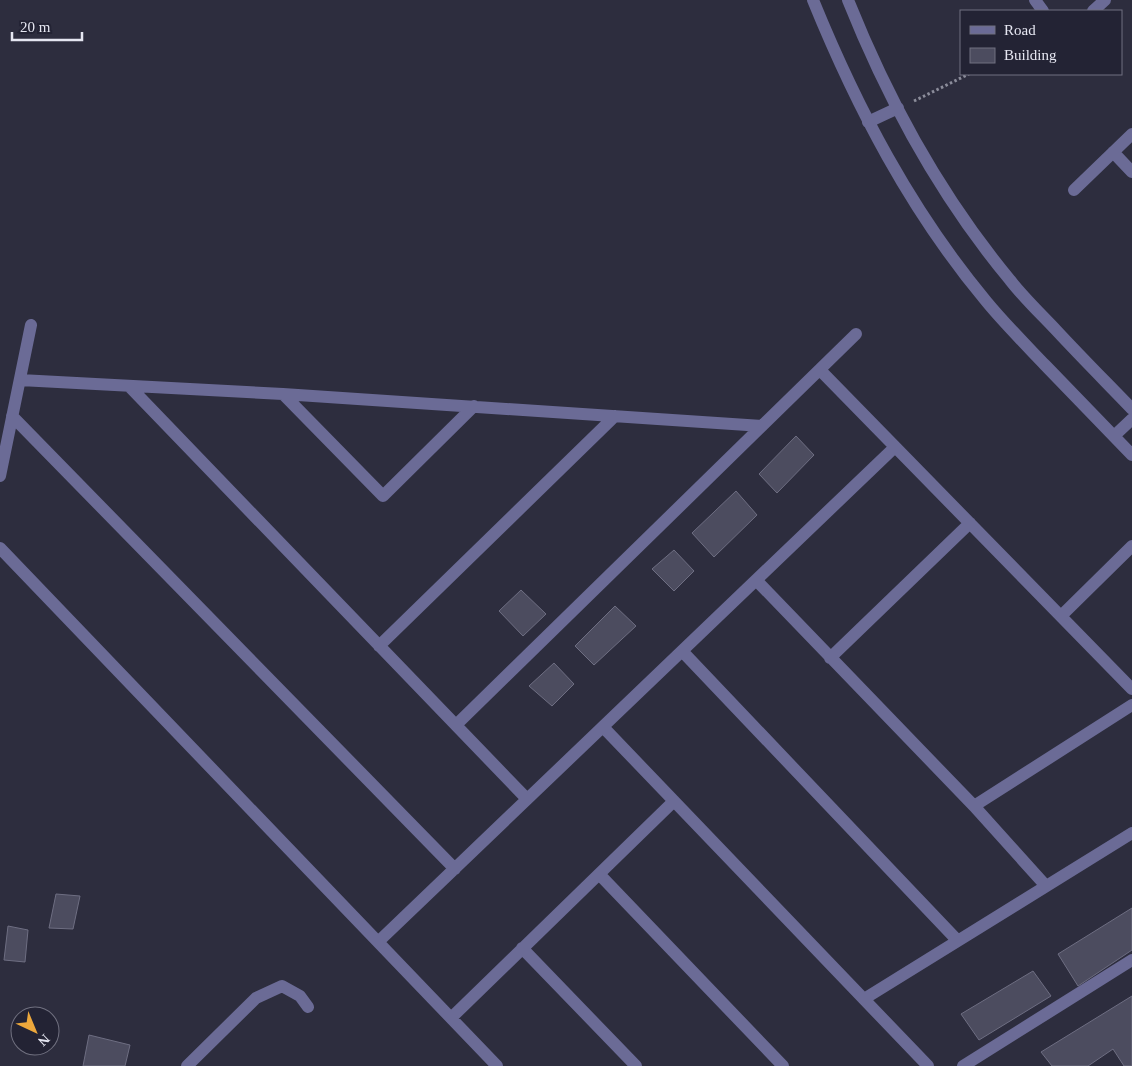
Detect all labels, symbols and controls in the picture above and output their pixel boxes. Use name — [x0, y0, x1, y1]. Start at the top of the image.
scale bar — [12, 10, 82, 42]
legend — [960, 10, 1122, 75]
text: 20 m — [20, 19, 51, 35]
text: Road — [1004, 22, 1036, 38]
text: Building — [1004, 47, 1057, 63]
north arrow — [10, 1006, 60, 1056]
text: N — [35, 1031, 53, 1049]

